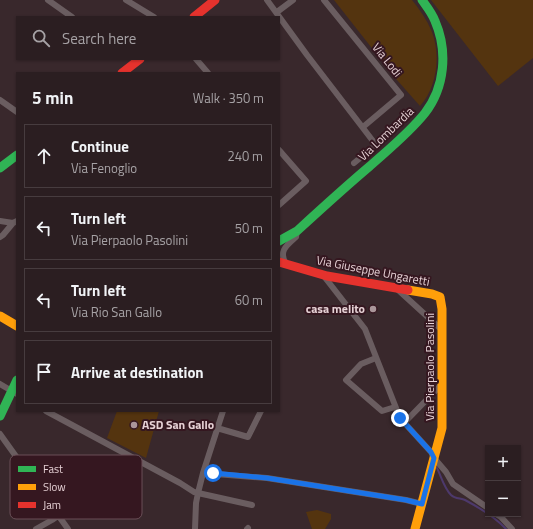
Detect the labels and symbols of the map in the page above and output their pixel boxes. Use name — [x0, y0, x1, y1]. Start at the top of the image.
street label: Via Lodi — [368, 38, 407, 81]
street label: Via Lombardia — [353, 102, 418, 165]
street label: Via Giuseppe Ungaretti — [315, 250, 431, 291]
place label: casa melito — [306, 299, 365, 318]
marker: casa melito — [368, 304, 378, 314]
street label: Via Pierpaolo Pasolini — [420, 313, 439, 421]
route end — [391, 409, 409, 427]
place label: ASD San Gallo — [142, 415, 214, 434]
marker: ASD San Gallo — [129, 420, 139, 430]
legend — [10, 455, 142, 519]
text: Fast — [43, 461, 63, 477]
route start — [204, 464, 222, 482]
text: Slow — [43, 479, 66, 495]
text: Jam — [43, 497, 61, 513]

